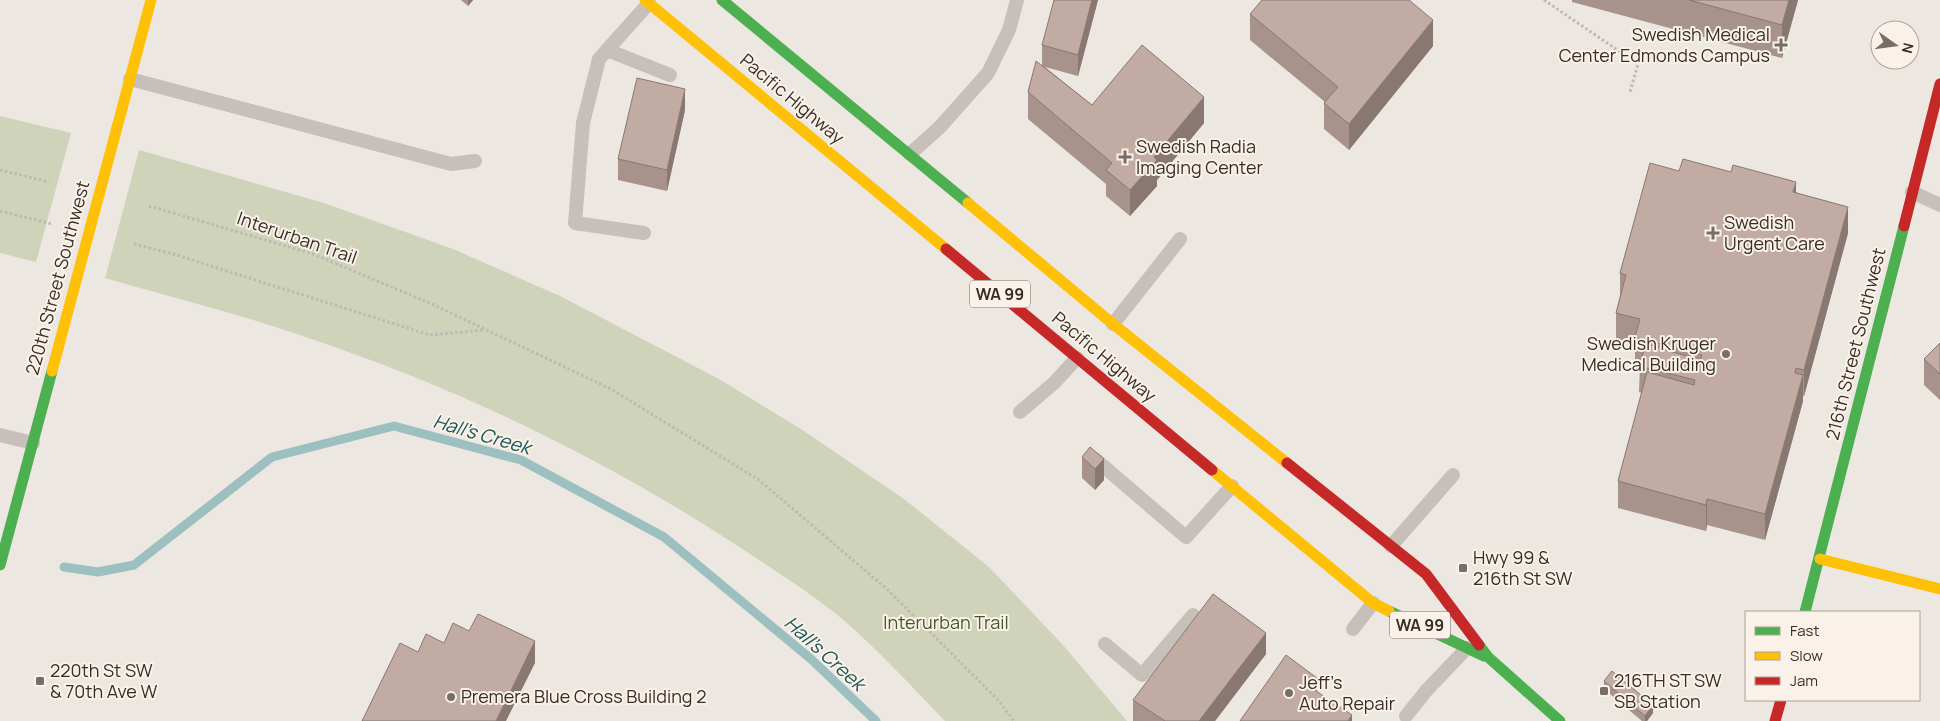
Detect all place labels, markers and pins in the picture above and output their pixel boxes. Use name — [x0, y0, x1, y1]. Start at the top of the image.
place label: Swedish Medical Center Edmonds Campus — [1559, 22, 1770, 67]
marker: Swedish Medical Center Edmonds Campus — [1774, 38, 1788, 52]
place label: Swedish Radia Imaging Center — [1136, 134, 1263, 179]
marker: Swedish Radia Imaging Center — [1118, 150, 1132, 164]
place label: Swedish Urgent Care — [1724, 210, 1825, 255]
marker: Swedish Urgent Care — [1706, 226, 1720, 240]
place label: Swedish Kruger Medical Building — [1581, 331, 1717, 376]
marker: Swedish Kruger Medical Building — [1720, 348, 1732, 360]
place label: Hwy 99 & 216th St SW — [1473, 545, 1573, 590]
marker: Hwy 99 & 216th St SW — [1457, 562, 1469, 574]
place label: 220th St SW & 70th Ave W — [50, 658, 157, 703]
place label: 216TH ST SW SB Station — [1614, 668, 1722, 713]
place label: Jeff’s Auto Repair — [1299, 670, 1396, 715]
marker: 220th St SW & 70th Ave W — [34, 675, 46, 687]
place label: Premera Blue Cross Building 2 — [461, 684, 706, 708]
marker: 216TH ST SW SB Station — [1598, 685, 1610, 697]
marker: Jeff’s Auto Repair — [1283, 687, 1295, 699]
marker: Premera Blue Cross Building 2 — [445, 691, 457, 703]

